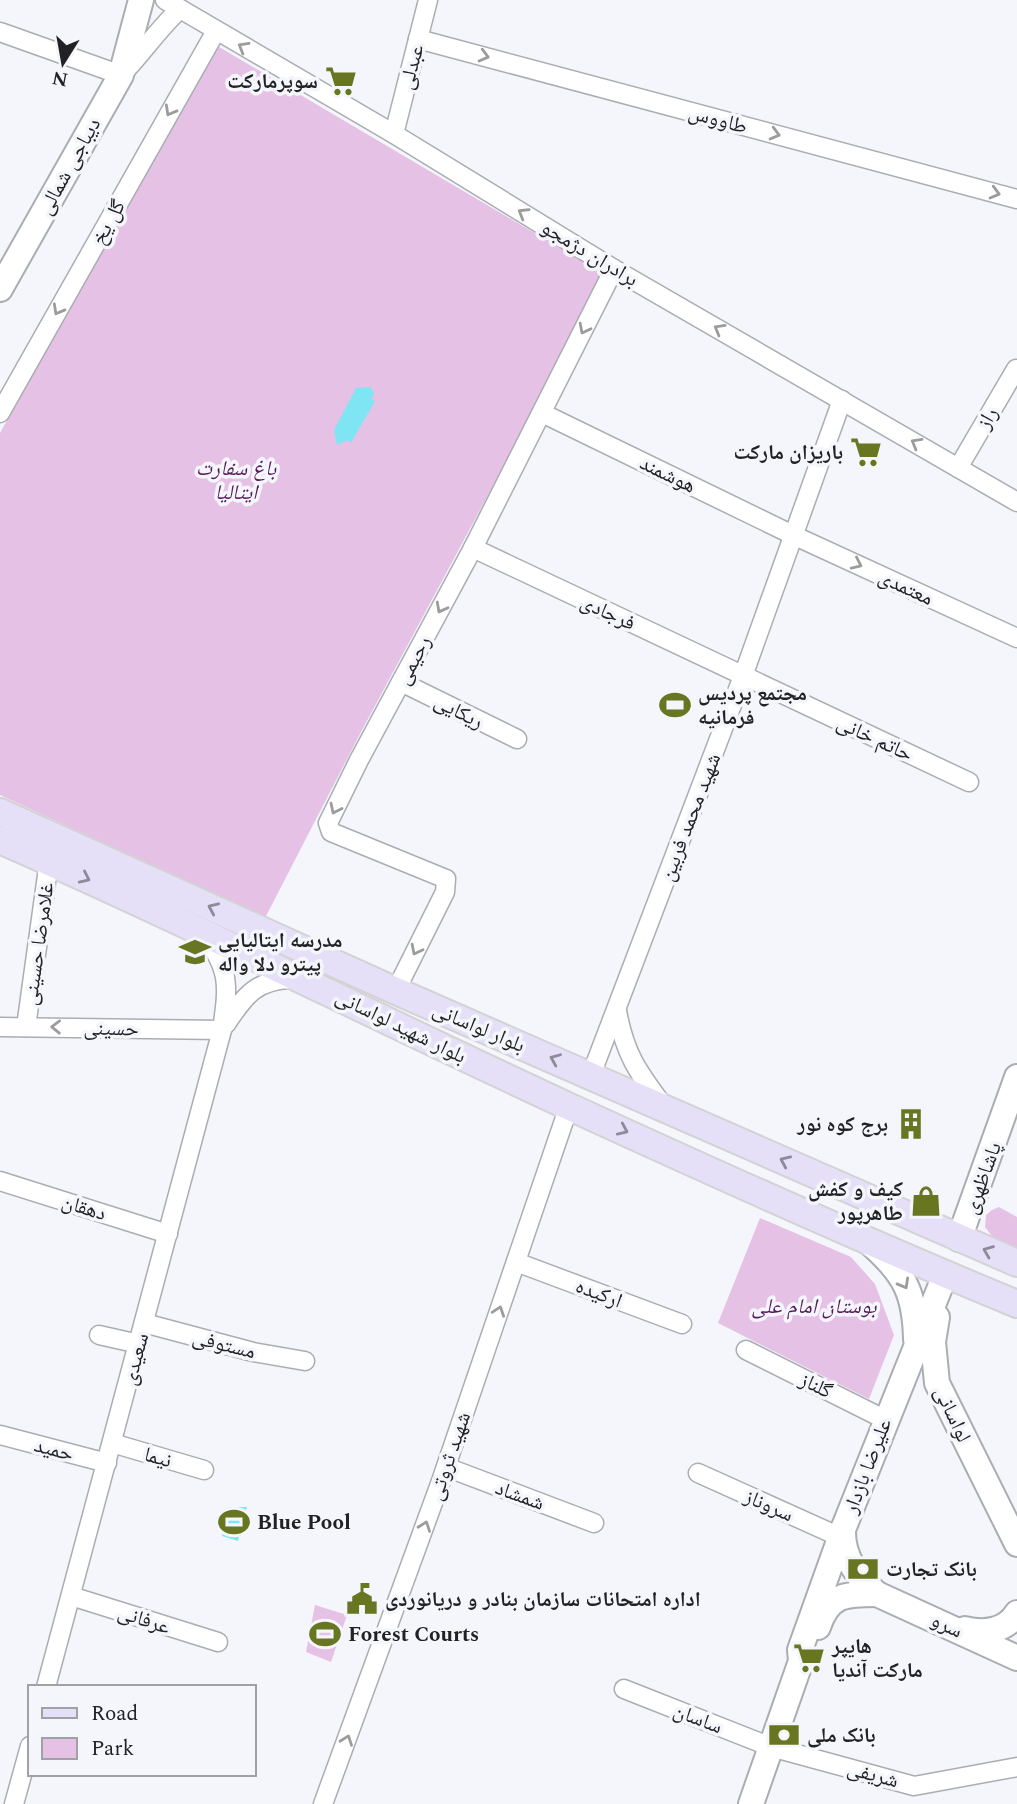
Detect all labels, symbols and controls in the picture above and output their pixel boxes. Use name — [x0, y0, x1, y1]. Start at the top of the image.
north arrow — [28, 28, 98, 98]
street label: عبدلی — [391, 41, 433, 93]
one-way arrow — [238, 42, 251, 55]
one-way arrow — [478, 48, 490, 63]
text: N — [50, 63, 70, 94]
supermarket icon: سوپرمارکت — [324, 64, 358, 98]
place label: سوپرمارکت — [227, 66, 318, 98]
street label: طاووس — [685, 97, 751, 143]
one-way arrow — [165, 104, 178, 117]
street label: دیباجی شمالی — [30, 112, 110, 221]
one-way arrow — [769, 126, 781, 140]
one-way arrow — [988, 185, 1000, 199]
street label: گل یخ — [83, 194, 135, 251]
one-way arrow — [518, 208, 531, 221]
street label: برادران دژمجو — [535, 212, 644, 296]
one-way arrow — [53, 302, 66, 315]
one-way arrow — [578, 322, 592, 335]
one-way arrow — [713, 324, 726, 337]
street label: راز — [968, 401, 1007, 437]
supermarket icon: باریزان مارکت — [849, 435, 883, 469]
place label: باریزان مارکت — [734, 437, 843, 469]
one-way arrow — [910, 438, 923, 451]
street label: هوشمند — [634, 448, 701, 502]
park label: باغ سفارت ایتالیا — [196, 453, 276, 509]
one-way arrow — [850, 556, 862, 570]
street label: معتمدی — [873, 561, 938, 615]
street label: فرجادی — [575, 586, 640, 640]
one-way arrow — [436, 601, 449, 613]
street label: رحیمی — [388, 630, 440, 691]
place label: مجتمع پردیس فرمانیه — [698, 678, 807, 734]
street label: ریکایی — [428, 686, 489, 738]
sports icon: مجتمع پردیس فرمانیه — [658, 688, 692, 722]
street label: حاتم خانی — [831, 707, 918, 771]
street label: شهید محمد فربین — [652, 749, 730, 886]
one-way arrow — [329, 802, 343, 815]
one-way arrow — [78, 870, 90, 884]
street label: غلامرضا حسینی — [15, 880, 64, 1008]
one-way arrow — [207, 902, 220, 916]
place label: مدرسه ایتالیایی پیترو دلا واله — [218, 925, 342, 981]
school or university icon: مدرسه ایتالیایی پیترو دلا واله — [178, 935, 212, 969]
one-way arrow — [411, 943, 424, 955]
street label: بلوار شهید لواسانی — [330, 981, 472, 1072]
street label: بلوار لواسانی — [427, 994, 530, 1062]
street label: حسینی — [83, 1013, 139, 1045]
one-way arrow — [50, 1020, 61, 1035]
one-way arrow — [550, 1053, 562, 1067]
building icon: برج کوه نور — [894, 1107, 928, 1141]
place label: برج کوه نور — [796, 1109, 888, 1141]
one-way arrow — [616, 1122, 628, 1136]
street label: پاشاظهری — [955, 1138, 1011, 1219]
one-way arrow — [780, 1156, 793, 1170]
place label: کیف و کفش طاهرپور — [808, 1174, 903, 1230]
shop icon: کیف و کفش طاهرپور — [909, 1184, 943, 1218]
street label: دهقان — [57, 1186, 110, 1230]
one-way arrow — [983, 1246, 995, 1260]
street label: ارکیده — [571, 1270, 627, 1317]
one-way arrow — [896, 1277, 909, 1290]
park label: بوستان امام علی — [752, 1291, 877, 1323]
one-way arrow — [491, 1306, 505, 1318]
street label: مستوفی — [189, 1322, 259, 1368]
street label: سعیدی — [114, 1330, 158, 1389]
street label: گلناز — [793, 1364, 838, 1408]
street label: لواسانی — [925, 1381, 979, 1448]
street label: شهید ثروتی — [420, 1408, 480, 1505]
street label: علیرضا بازدار — [835, 1414, 901, 1520]
street label: حمید — [31, 1429, 77, 1471]
street label: نیما — [140, 1439, 175, 1477]
street label: شمشاد — [490, 1472, 549, 1520]
street label: سروناز — [738, 1480, 799, 1531]
sports icon: Blue Pool — [217, 1505, 251, 1539]
place label: Blue Pool — [257, 1507, 351, 1539]
one-way arrow — [416, 1521, 430, 1533]
bank icon: بانک تجارت — [846, 1552, 880, 1586]
place label: بانک تجارت — [886, 1554, 977, 1586]
public building icon: اداره امتحانات سازمان بنادر و دریانوردی — [345, 1582, 379, 1616]
place label: اداره امتحانات سازمان بنادر و دریانوردی — [385, 1584, 701, 1616]
street label: عرفانی — [113, 1596, 174, 1644]
street label: سرو — [925, 1605, 968, 1647]
sports icon: Forest Courts — [308, 1617, 342, 1651]
place label: Forest Courts — [348, 1619, 479, 1651]
place label: هایپر مارکت آندیا — [831, 1631, 923, 1687]
supermarket icon: هایپر مارکت آندیا — [792, 1641, 826, 1675]
legend — [28, 1685, 256, 1776]
street label: ساسان — [668, 1695, 727, 1743]
text: Road — [91, 1698, 138, 1730]
bank icon: بانک ملی — [767, 1718, 801, 1752]
place label: بانک ملی — [807, 1720, 876, 1752]
text: Park — [91, 1733, 135, 1765]
one-way arrow — [338, 1734, 352, 1746]
street label: شریفی — [843, 1753, 902, 1797]

